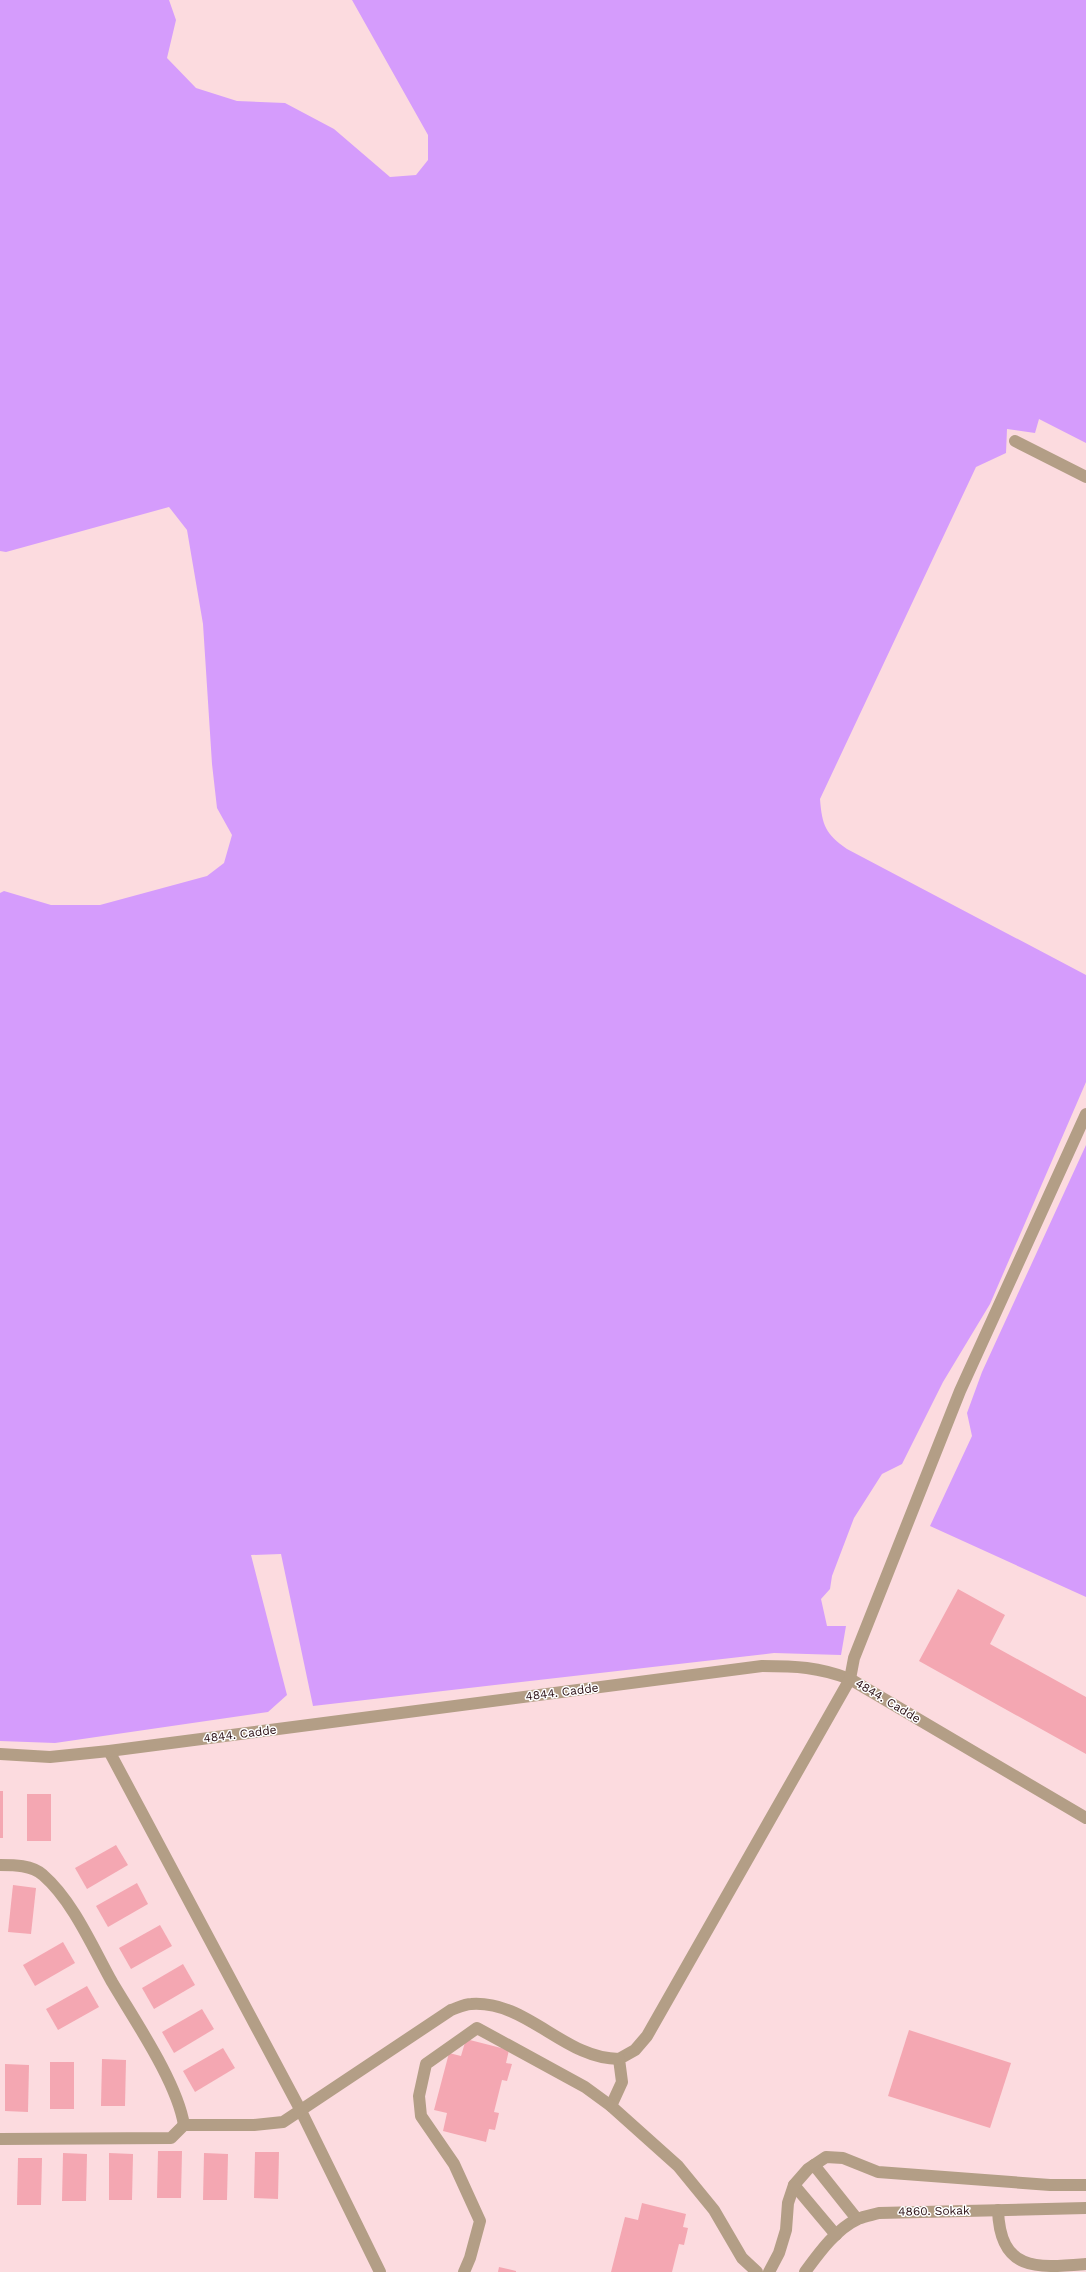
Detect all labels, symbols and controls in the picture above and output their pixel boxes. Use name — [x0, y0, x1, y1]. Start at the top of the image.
street label: 4844. Cadde — [853, 1676, 923, 1726]
street label: 4844. Cadde — [525, 1681, 599, 1703]
street label: 4844. Cadde — [203, 1723, 277, 1745]
street label: 4860. Sokak — [898, 2203, 970, 2219]

